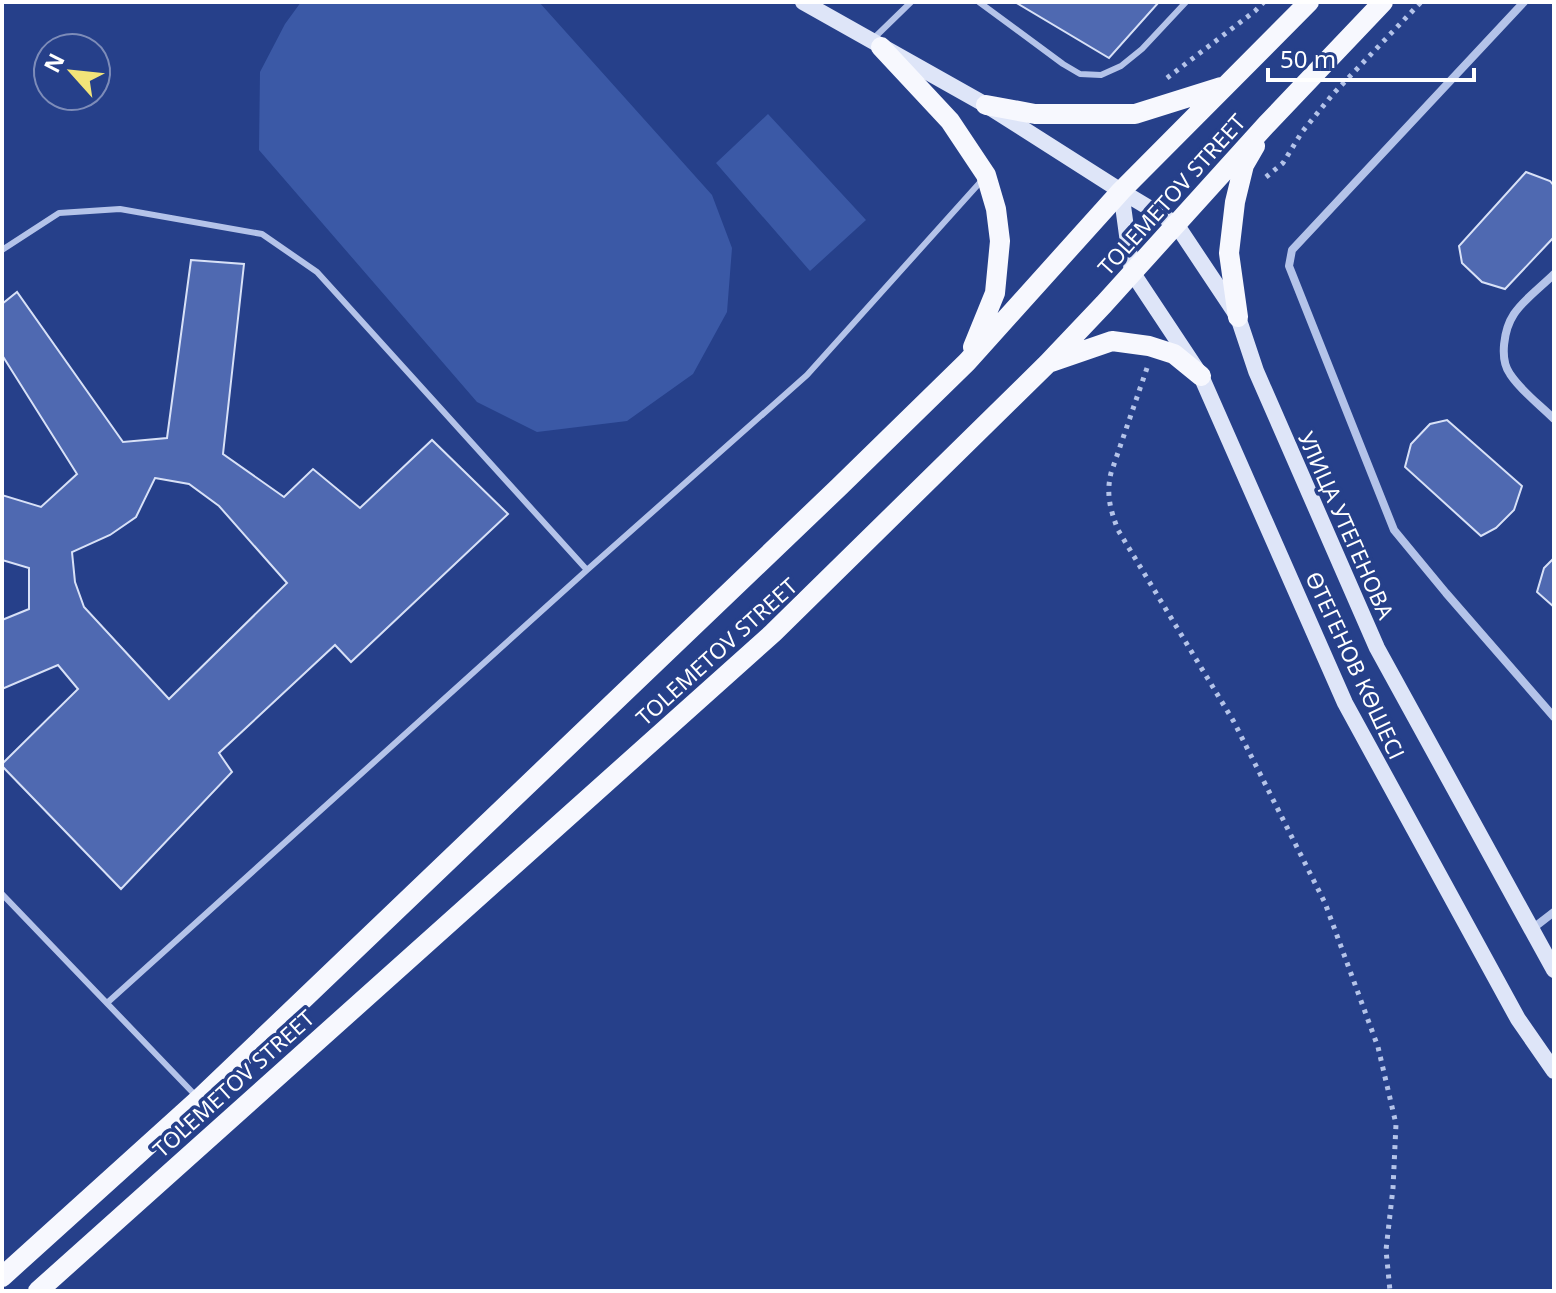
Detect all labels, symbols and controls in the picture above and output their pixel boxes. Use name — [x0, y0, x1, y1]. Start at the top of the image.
north arrow — [32, 32, 112, 112]
scale bar — [1268, 32, 1474, 82]
text: 50 m — [1280, 42, 1336, 75]
text: N — [36, 48, 71, 77]
street label: TOLEMETOV STREET — [1090, 107, 1252, 281]
street label: УЛИЦА УТЕГЕНОВА — [1292, 426, 1402, 624]
street label: ӨТЕГЕНОВ КӨШЕСІ — [1299, 566, 1413, 764]
street label: TOLEMETOV STREET — [629, 570, 803, 732]
street label: TOLEMETOV STREET — [146, 1002, 320, 1164]

